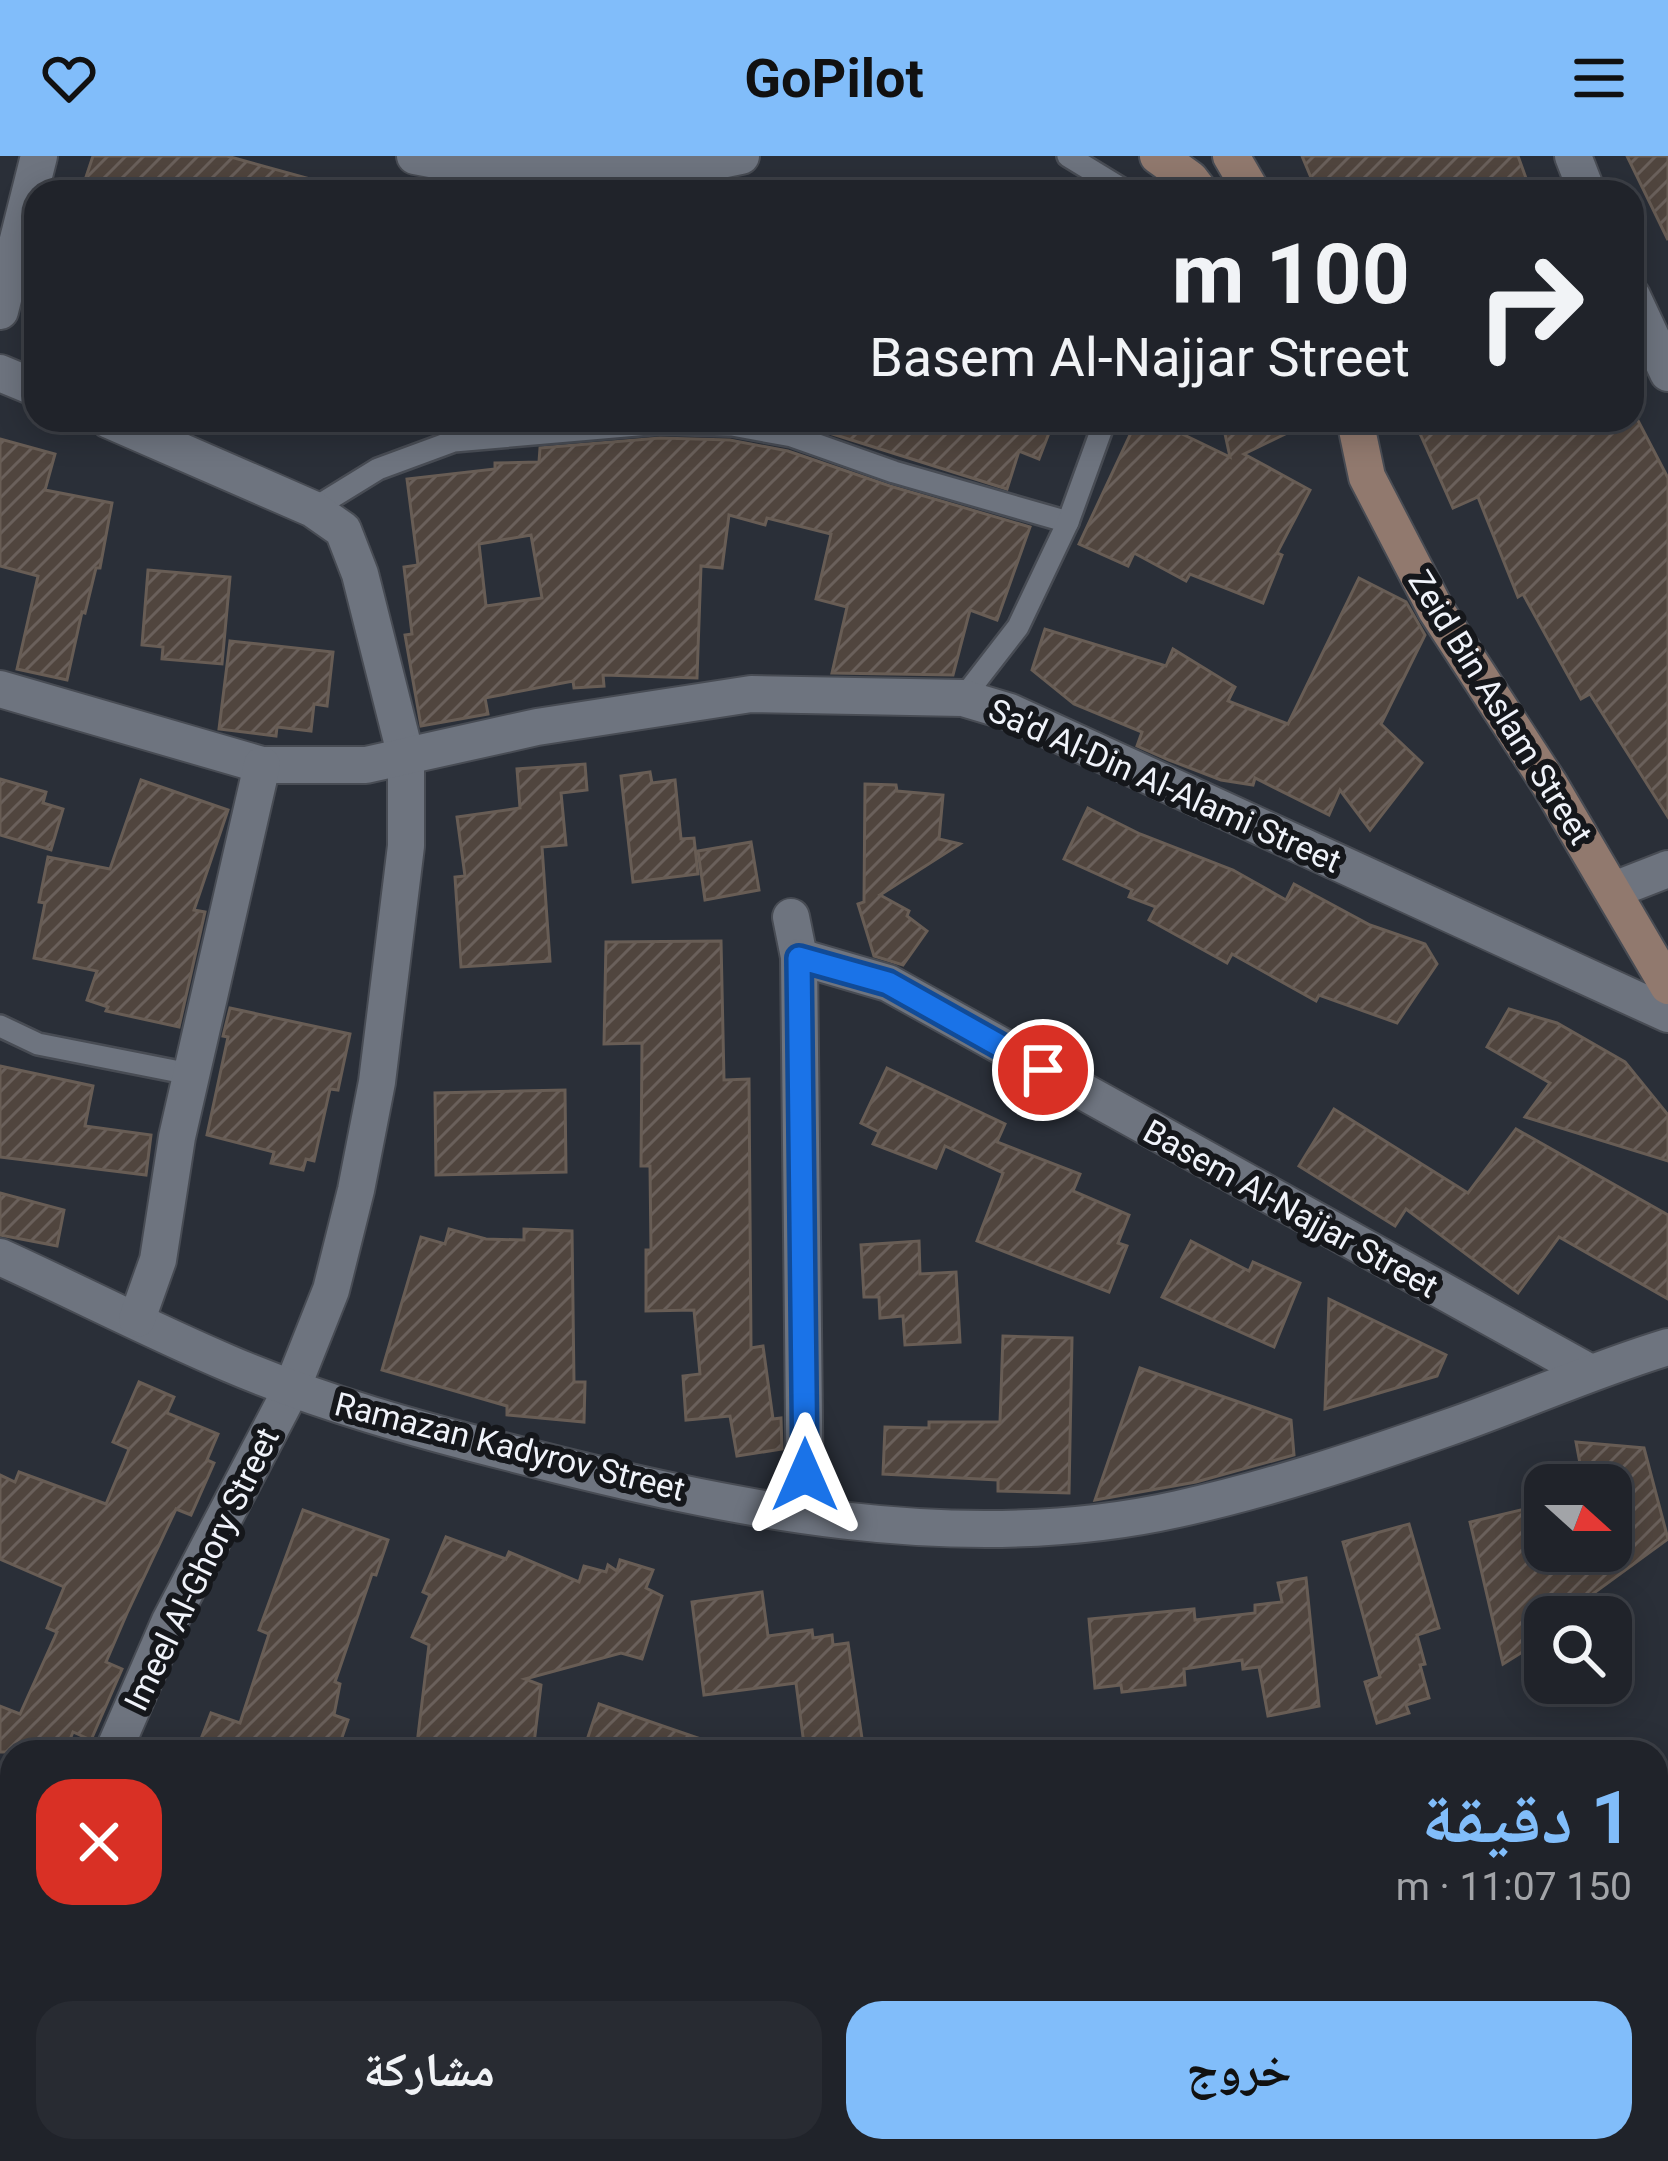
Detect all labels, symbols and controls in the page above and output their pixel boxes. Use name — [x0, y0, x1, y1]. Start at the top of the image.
icon: heart — [36, 45, 102, 111]
icon: menu — [1566, 45, 1632, 111]
text: GoPilot — [744, 47, 924, 110]
text: 100 m — [1172, 225, 1410, 324]
icon: right — [1452, 228, 1608, 384]
text: Basem Al-Najjar Street — [869, 326, 1410, 389]
street label: Zeid Bin Aslam Street — [1400, 563, 1601, 851]
street label: Sa'd Al-Din Al-Alami Street — [983, 690, 1347, 881]
pin — [992, 1019, 1094, 1121]
icon: arrive — [1010, 1037, 1076, 1103]
street label: Basem Al-Najjar Street — [1137, 1111, 1445, 1306]
street label: Ramazan Kadyrov Street — [331, 1384, 689, 1509]
position arrow — [742, 1412, 868, 1538]
street label: Imeel Al-Ghory Street — [116, 1422, 287, 1717]
north arrow — [1524, 1464, 1632, 1572]
map controls — [1524, 1464, 1632, 1704]
button: search — [1524, 1596, 1632, 1704]
text: 1 دقيقة — [1422, 1776, 1632, 1861]
button: close — [36, 1779, 162, 1905]
text: 150 m · 11:07 — [1396, 1864, 1632, 1910]
button: مشاركة — [36, 2001, 822, 2139]
button: خروج — [846, 2001, 1632, 2139]

